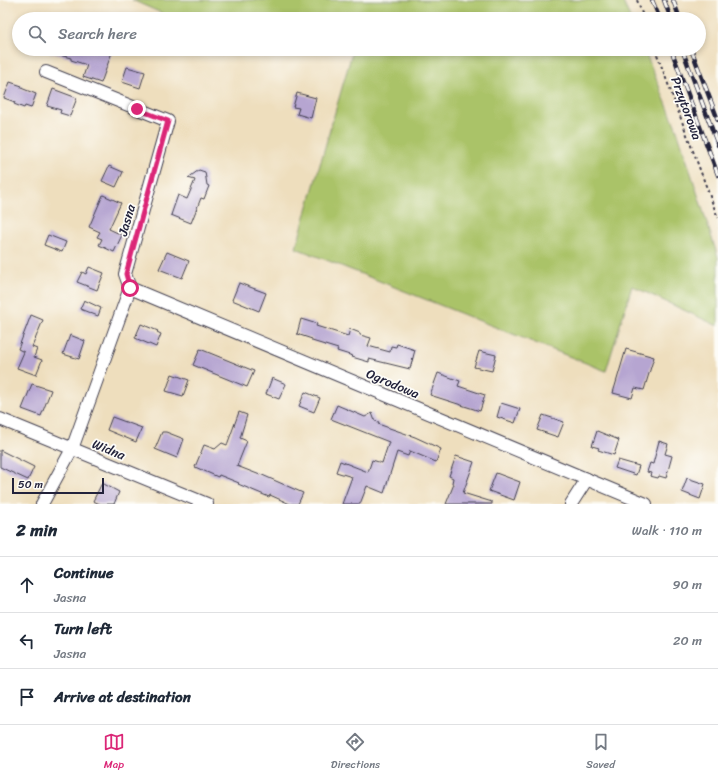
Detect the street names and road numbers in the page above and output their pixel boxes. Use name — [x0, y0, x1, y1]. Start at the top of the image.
street label: Przytorowa — [664, 73, 709, 143]
street label: Jasna — [111, 201, 142, 240]
street label: Ogrodowa — [363, 362, 423, 405]
street label: Widna — [89, 432, 129, 467]

